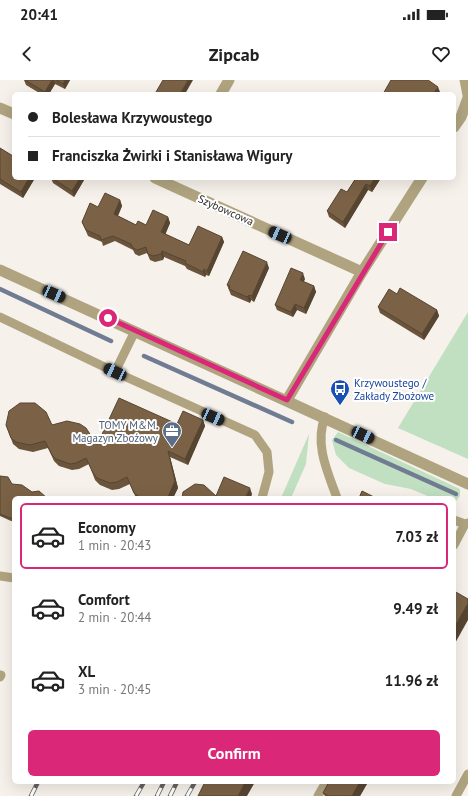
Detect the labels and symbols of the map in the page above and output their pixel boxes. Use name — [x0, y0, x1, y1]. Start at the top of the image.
street label: Szybowcowa — [196, 192, 256, 228]
route end — [379, 223, 397, 241]
car — [267, 225, 293, 245]
car — [41, 284, 67, 304]
route start — [99, 309, 117, 327]
car — [102, 361, 128, 383]
place label: Krzywoustego / Zakłady Zbożowe — [354, 376, 435, 403]
bus stop icon: Krzywoustego / Zakłady Zbożowe — [329, 378, 351, 406]
car — [200, 407, 226, 427]
place label: TOMY M&M. Magazyn Zbożowy — [72, 418, 159, 445]
office icon: TOMY M&M. Magazyn Zbożowy — [161, 420, 183, 448]
car — [350, 424, 376, 446]

